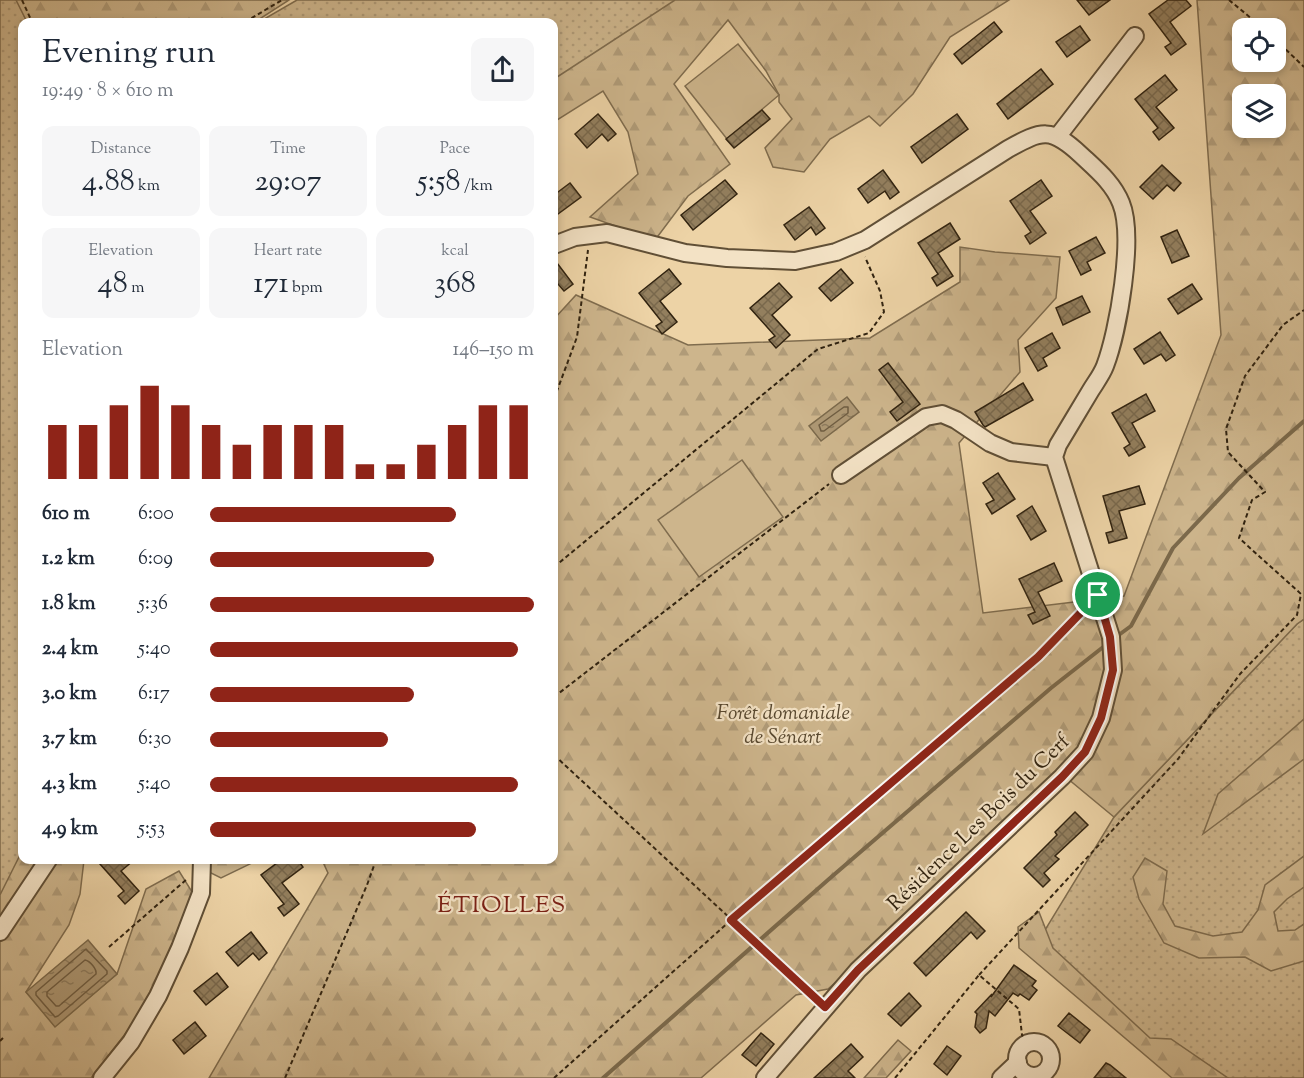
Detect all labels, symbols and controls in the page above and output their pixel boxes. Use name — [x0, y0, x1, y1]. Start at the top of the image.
map controls — [1232, 18, 1286, 138]
button: locate — [1232, 18, 1286, 72]
text: Evening run — [42, 30, 216, 78]
button: share — [471, 38, 534, 101]
text: 19:49 · 8 × 610 m — [42, 77, 173, 106]
button: layers — [1232, 84, 1286, 138]
text: Distance — [91, 138, 151, 161]
text: Time — [270, 138, 306, 161]
text: Pace — [440, 138, 470, 161]
text: 4.88 — [82, 161, 135, 204]
text: 29:07 — [254, 161, 322, 204]
text: 5:58 — [417, 161, 460, 204]
text: km — [135, 175, 160, 198]
text: /km — [460, 175, 493, 198]
text: Elevation — [89, 240, 153, 263]
text: Heart rate — [254, 240, 322, 263]
text: kcal — [441, 240, 469, 263]
text: 48 — [98, 263, 128, 306]
text: 171 — [253, 263, 289, 306]
text: 368 — [434, 263, 476, 306]
text: m — [128, 277, 144, 300]
text: bpm — [289, 277, 323, 300]
text: Elevation — [42, 336, 123, 365]
text: 146–150 m — [453, 336, 534, 365]
text: 610 m — [42, 500, 90, 529]
text: 6:00 — [138, 500, 174, 529]
text: 1.2 km — [42, 545, 95, 574]
text: 6:09 — [138, 545, 173, 574]
pin — [1072, 569, 1123, 620]
icon: arrive — [1081, 578, 1114, 611]
text: 1.8 km — [42, 590, 96, 619]
text: 5:36 — [138, 590, 168, 619]
text: 2.4 km — [42, 635, 98, 664]
text: 5:40 — [138, 635, 171, 664]
text: 3.0 km — [42, 680, 97, 709]
text: 6:17 — [138, 680, 170, 709]
park label: Forêt domaniale de Sénart — [716, 699, 850, 753]
text: 3.7 km — [42, 725, 97, 754]
text: 6:30 — [138, 725, 171, 754]
street label: Résidence Les Bois du Cerf — [881, 727, 1079, 919]
text: 4.3 km — [42, 770, 97, 799]
text: 5:40 — [138, 770, 171, 799]
text: 4.9 km — [42, 815, 98, 844]
text: 5:53 — [138, 815, 165, 844]
district label: ÉTIOLLES — [437, 889, 567, 923]

